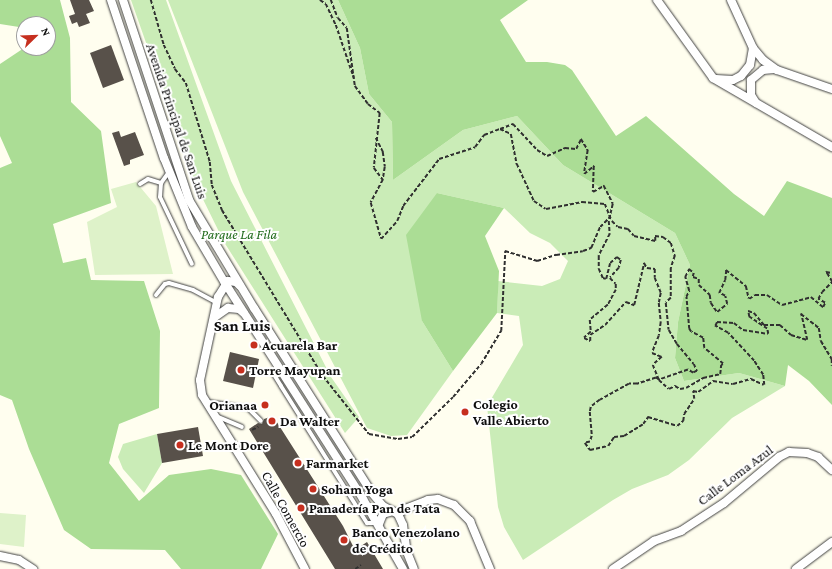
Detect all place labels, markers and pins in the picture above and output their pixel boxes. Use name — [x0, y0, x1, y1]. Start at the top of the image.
place label: Acuarela Bar — [262, 337, 337, 353]
marker: Acuarela Bar — [249, 340, 259, 350]
place label: Torre Mayupan — [249, 362, 341, 378]
marker: Torre Mayupan — [236, 365, 246, 375]
place label: Colegio Valle Abierto — [473, 396, 549, 428]
place label: Orianaa — [209, 397, 257, 413]
marker: Orianaa — [260, 400, 270, 410]
marker: Colegio Valle Abierto — [460, 407, 470, 417]
place label: Da Walter — [280, 413, 340, 429]
marker: Da Walter — [267, 416, 277, 426]
place label: Le Mont Dore — [188, 437, 269, 453]
marker: Le Mont Dore — [175, 440, 185, 450]
place label: Farmarket — [306, 455, 368, 471]
marker: Farmarket — [293, 458, 303, 468]
place label: Soham Yoga — [321, 481, 393, 497]
marker: Soham Yoga — [308, 484, 318, 494]
place label: Panadería Pan de Tata — [309, 500, 440, 516]
marker: Panadería Pan de Tata — [296, 503, 306, 513]
place label: Banco Venezolano de Crédito — [352, 524, 460, 556]
marker: Banco Venezolano de Crédito — [339, 535, 349, 545]

